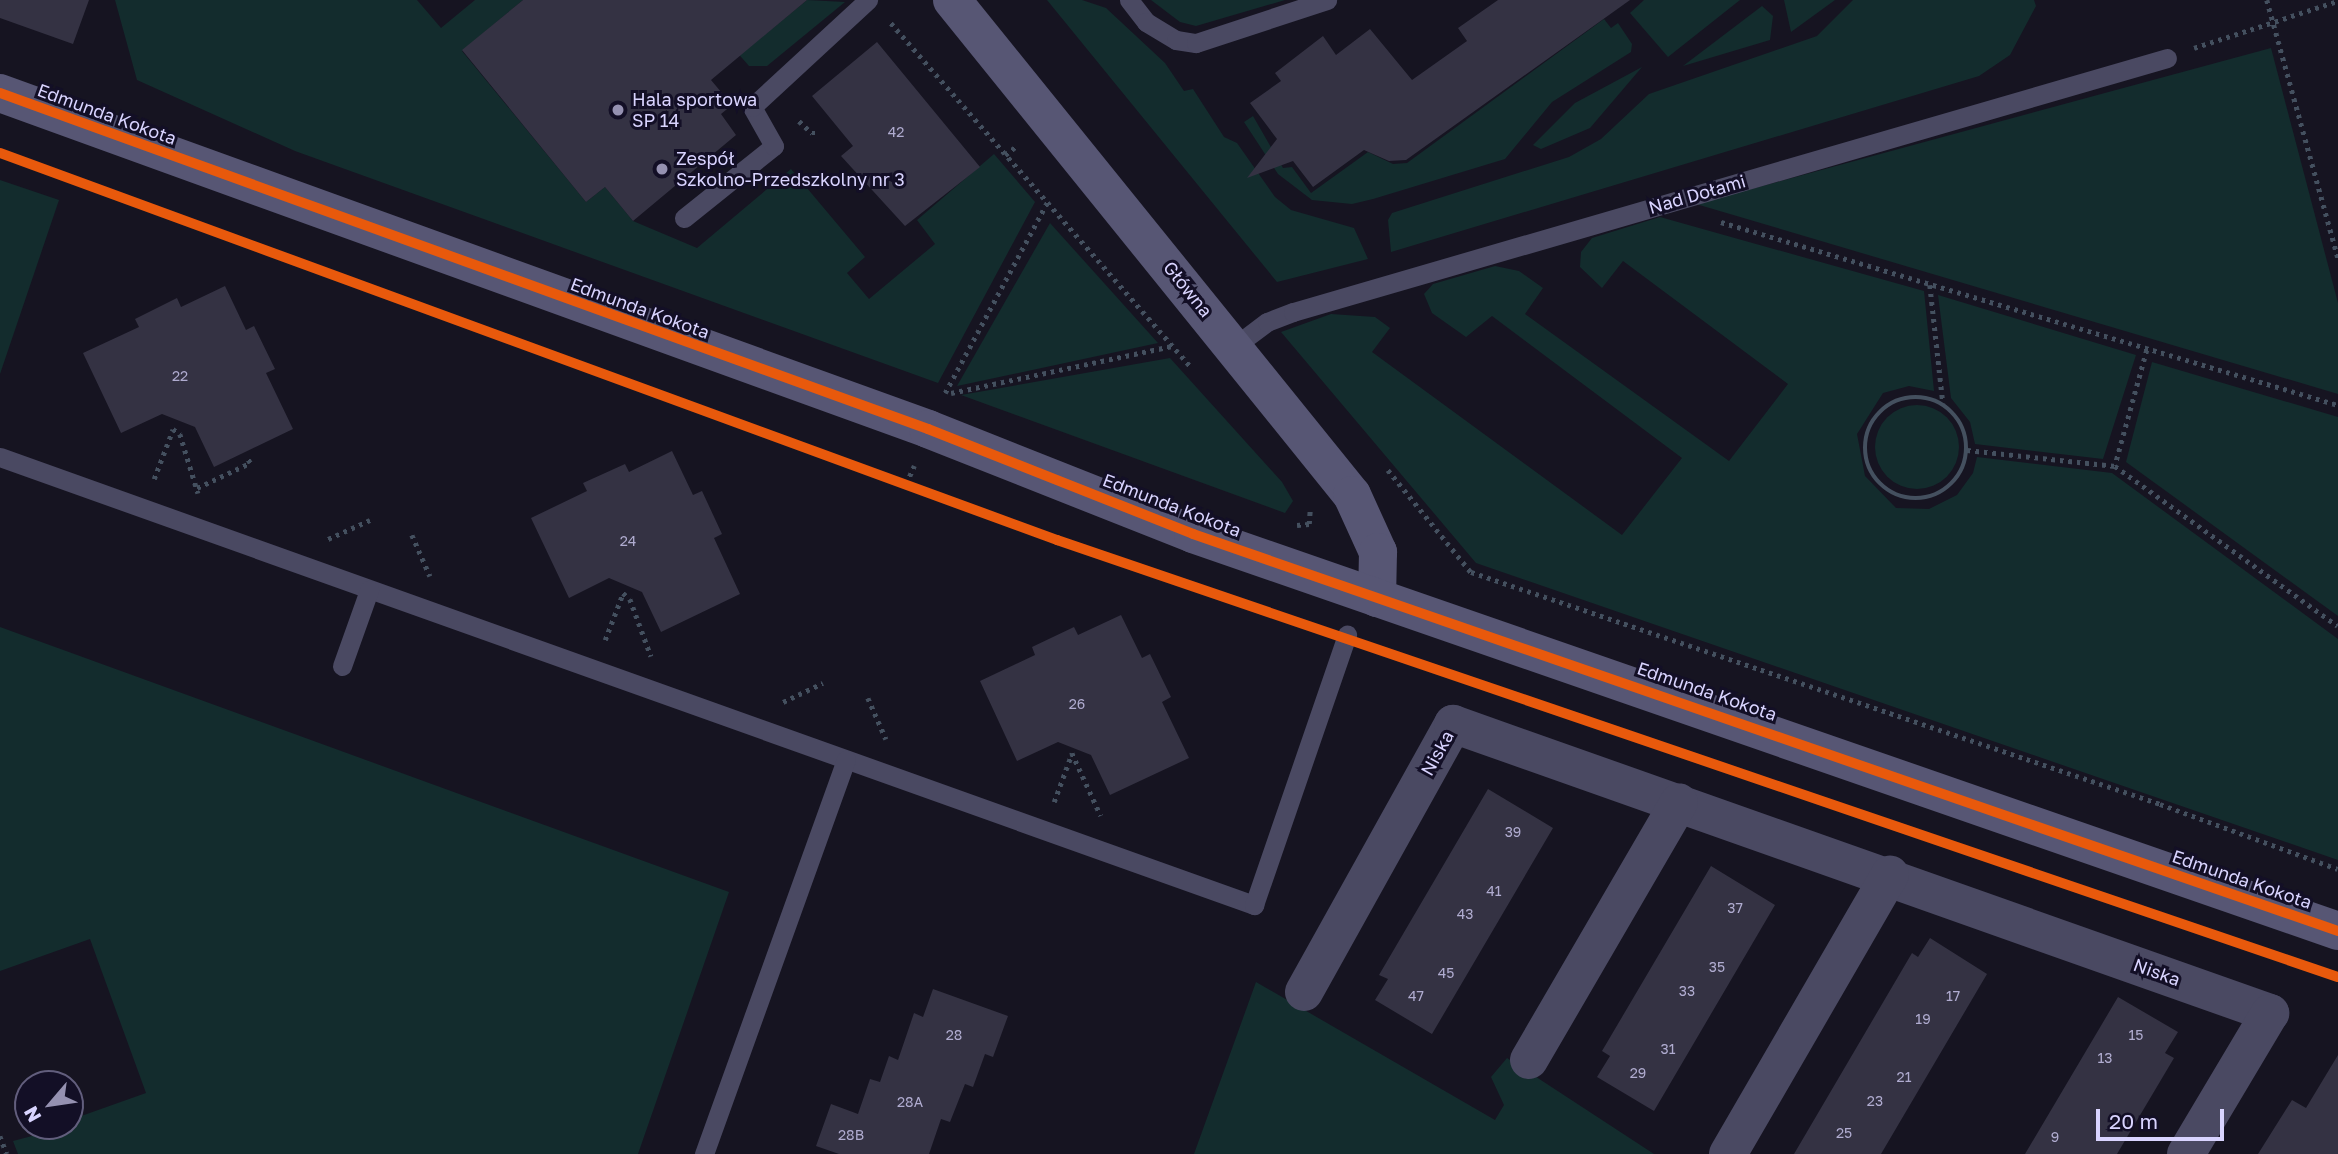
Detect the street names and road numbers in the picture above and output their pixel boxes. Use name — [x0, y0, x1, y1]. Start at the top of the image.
street label: Edmunda Kokota — [35, 79, 179, 149]
street label: Nad Dołami — [1646, 170, 1748, 218]
street label: Główna — [1159, 257, 1217, 321]
street label: Edmunda Kokota — [568, 273, 712, 343]
street label: Edmunda Kokota — [1100, 469, 1244, 541]
street label: Edmunda Kokota — [1634, 657, 1780, 725]
street label: Niska — [1416, 727, 1458, 779]
street label: Edmunda Kokota — [2169, 845, 2315, 913]
street label: Niska — [2131, 954, 2183, 990]

